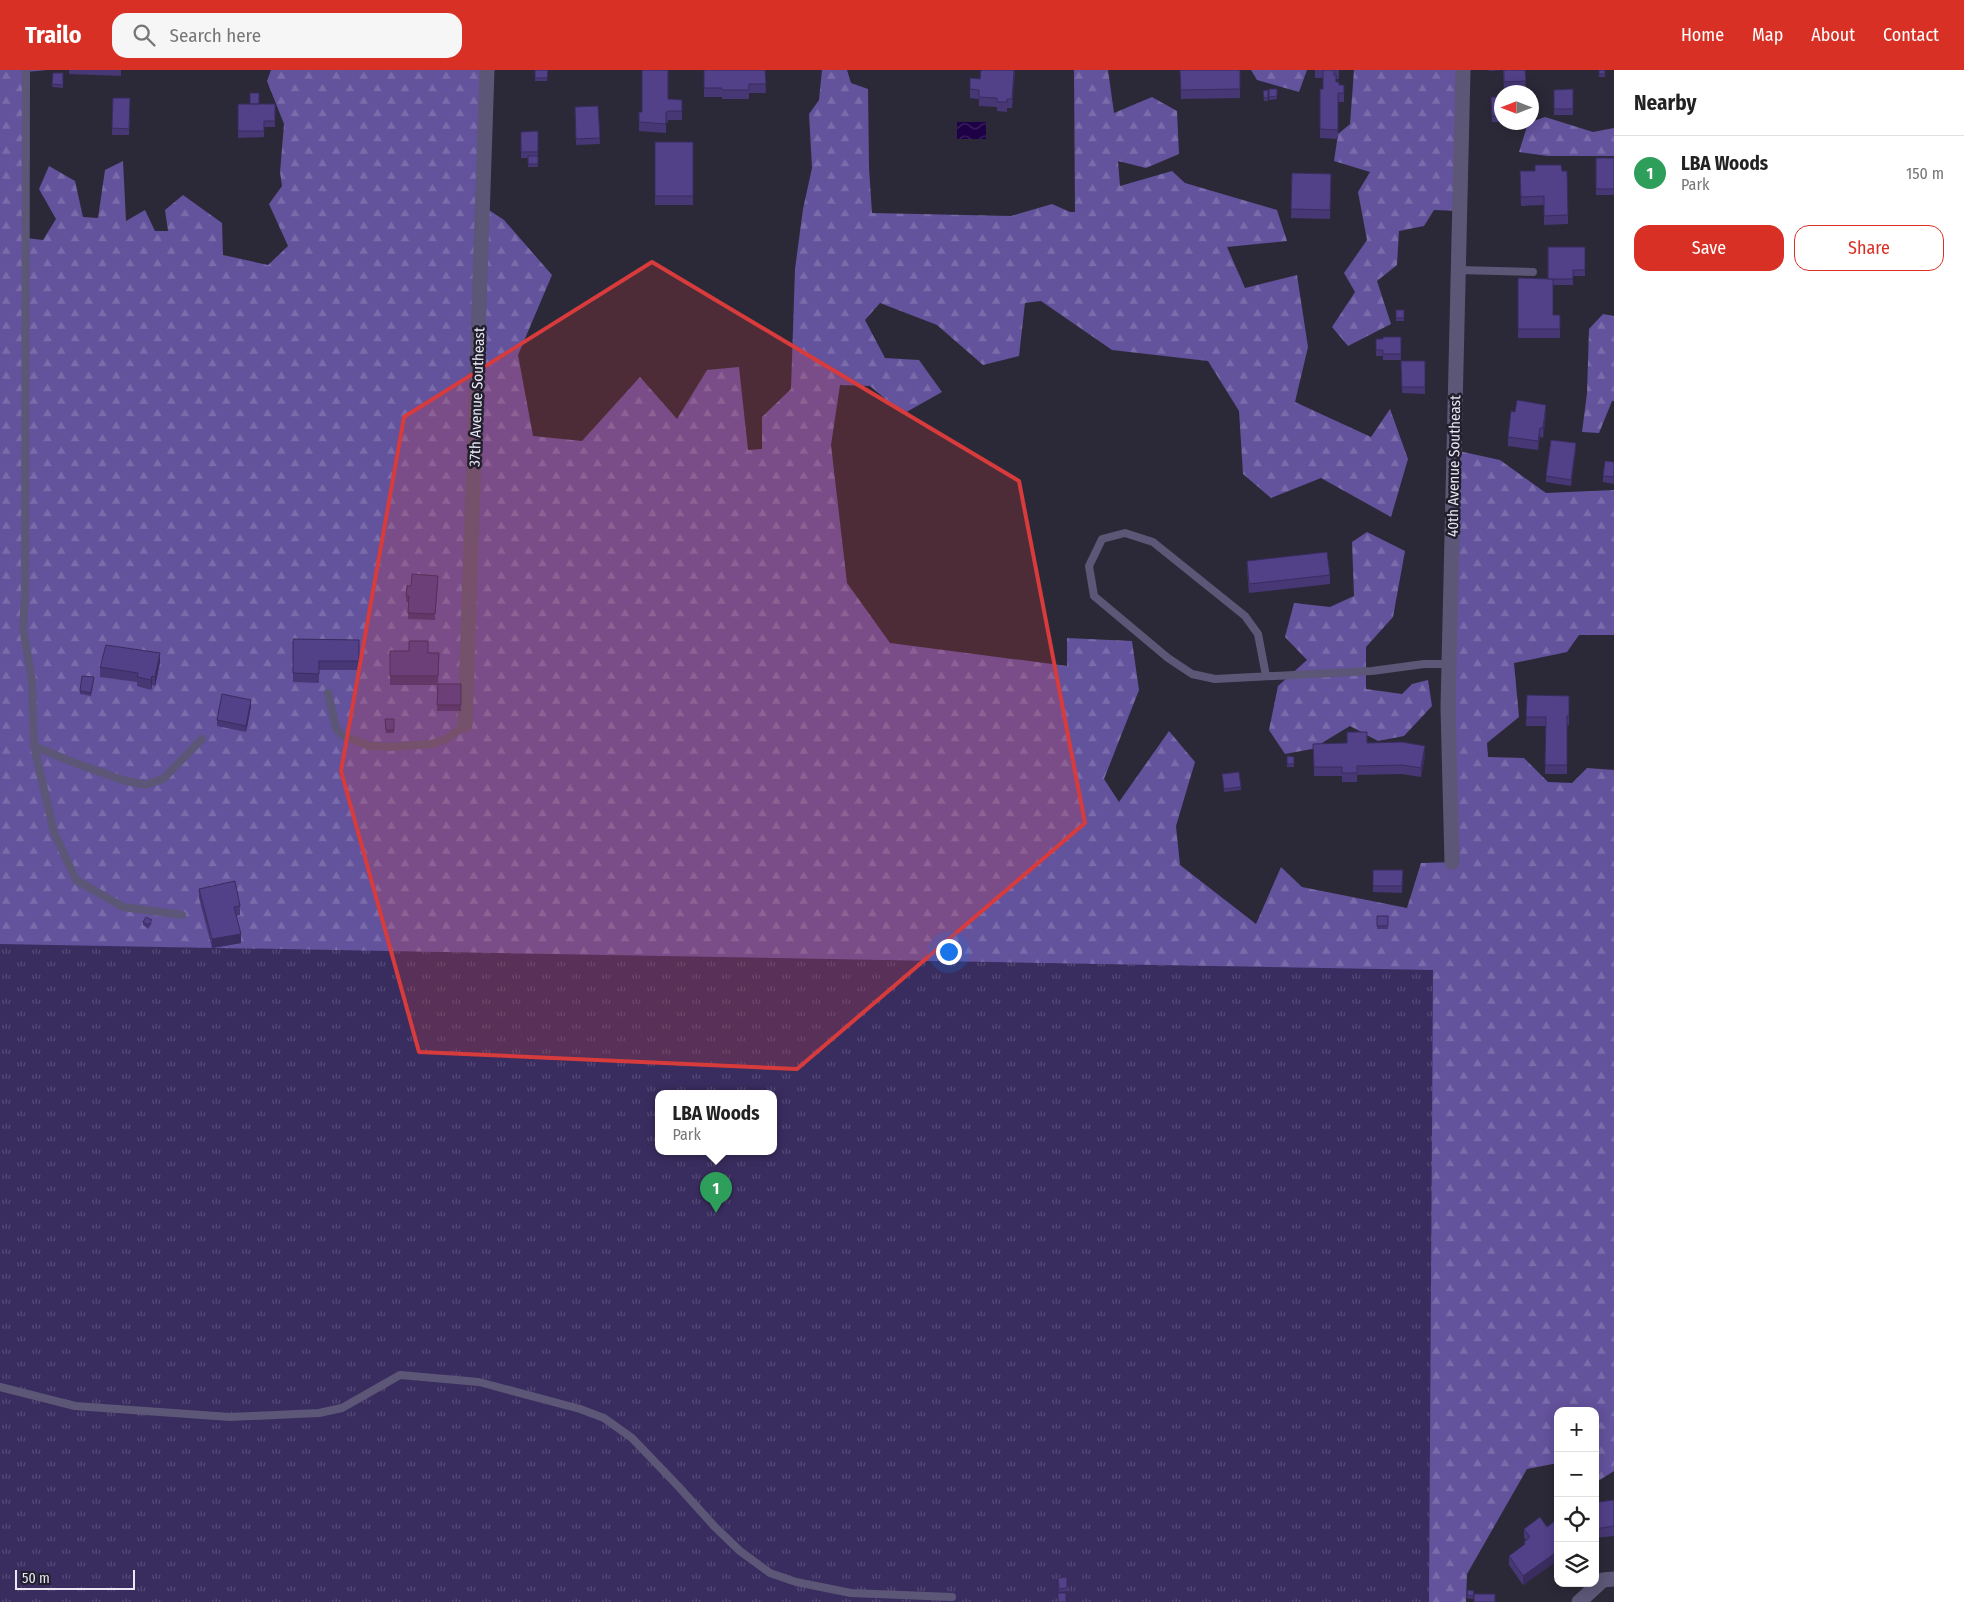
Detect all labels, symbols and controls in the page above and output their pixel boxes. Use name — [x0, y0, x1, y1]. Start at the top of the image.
search box — [112, 13, 462, 58]
text: Trailo — [25, 21, 82, 49]
icon: search — [130, 21, 158, 49]
text: Search here — [170, 24, 261, 47]
text: Home — [1681, 24, 1724, 46]
text: Map — [1752, 24, 1783, 46]
text: About — [1811, 24, 1855, 46]
text: Contact — [1883, 24, 1939, 46]
north arrow — [1494, 85, 1539, 130]
text: Nearby — [1634, 90, 1696, 116]
text: LBA Woods — [1681, 152, 1768, 175]
text: 1 — [1647, 164, 1653, 183]
text: 150 m — [1906, 164, 1944, 183]
text: Park — [1681, 175, 1709, 194]
button: Save — [1634, 225, 1784, 271]
button: Share — [1794, 225, 1944, 271]
street label: 37th Avenue Southeast — [466, 327, 488, 467]
street label: 40th Avenue Southeast — [1444, 395, 1464, 537]
your location — [936, 939, 962, 965]
popup — [655, 1090, 777, 1155]
text: LBA Woods — [672, 1102, 760, 1125]
text: Park — [672, 1125, 701, 1144]
pin: 1 — [700, 1172, 732, 1213]
map controls — [1554, 1407, 1599, 1587]
button: + — [1554, 1407, 1599, 1452]
button: − — [1554, 1452, 1599, 1497]
button: locate — [1554, 1497, 1599, 1542]
button: layers — [1554, 1542, 1599, 1587]
scale bar — [15, 1567, 135, 1590]
text: 50 m — [22, 1570, 50, 1587]

